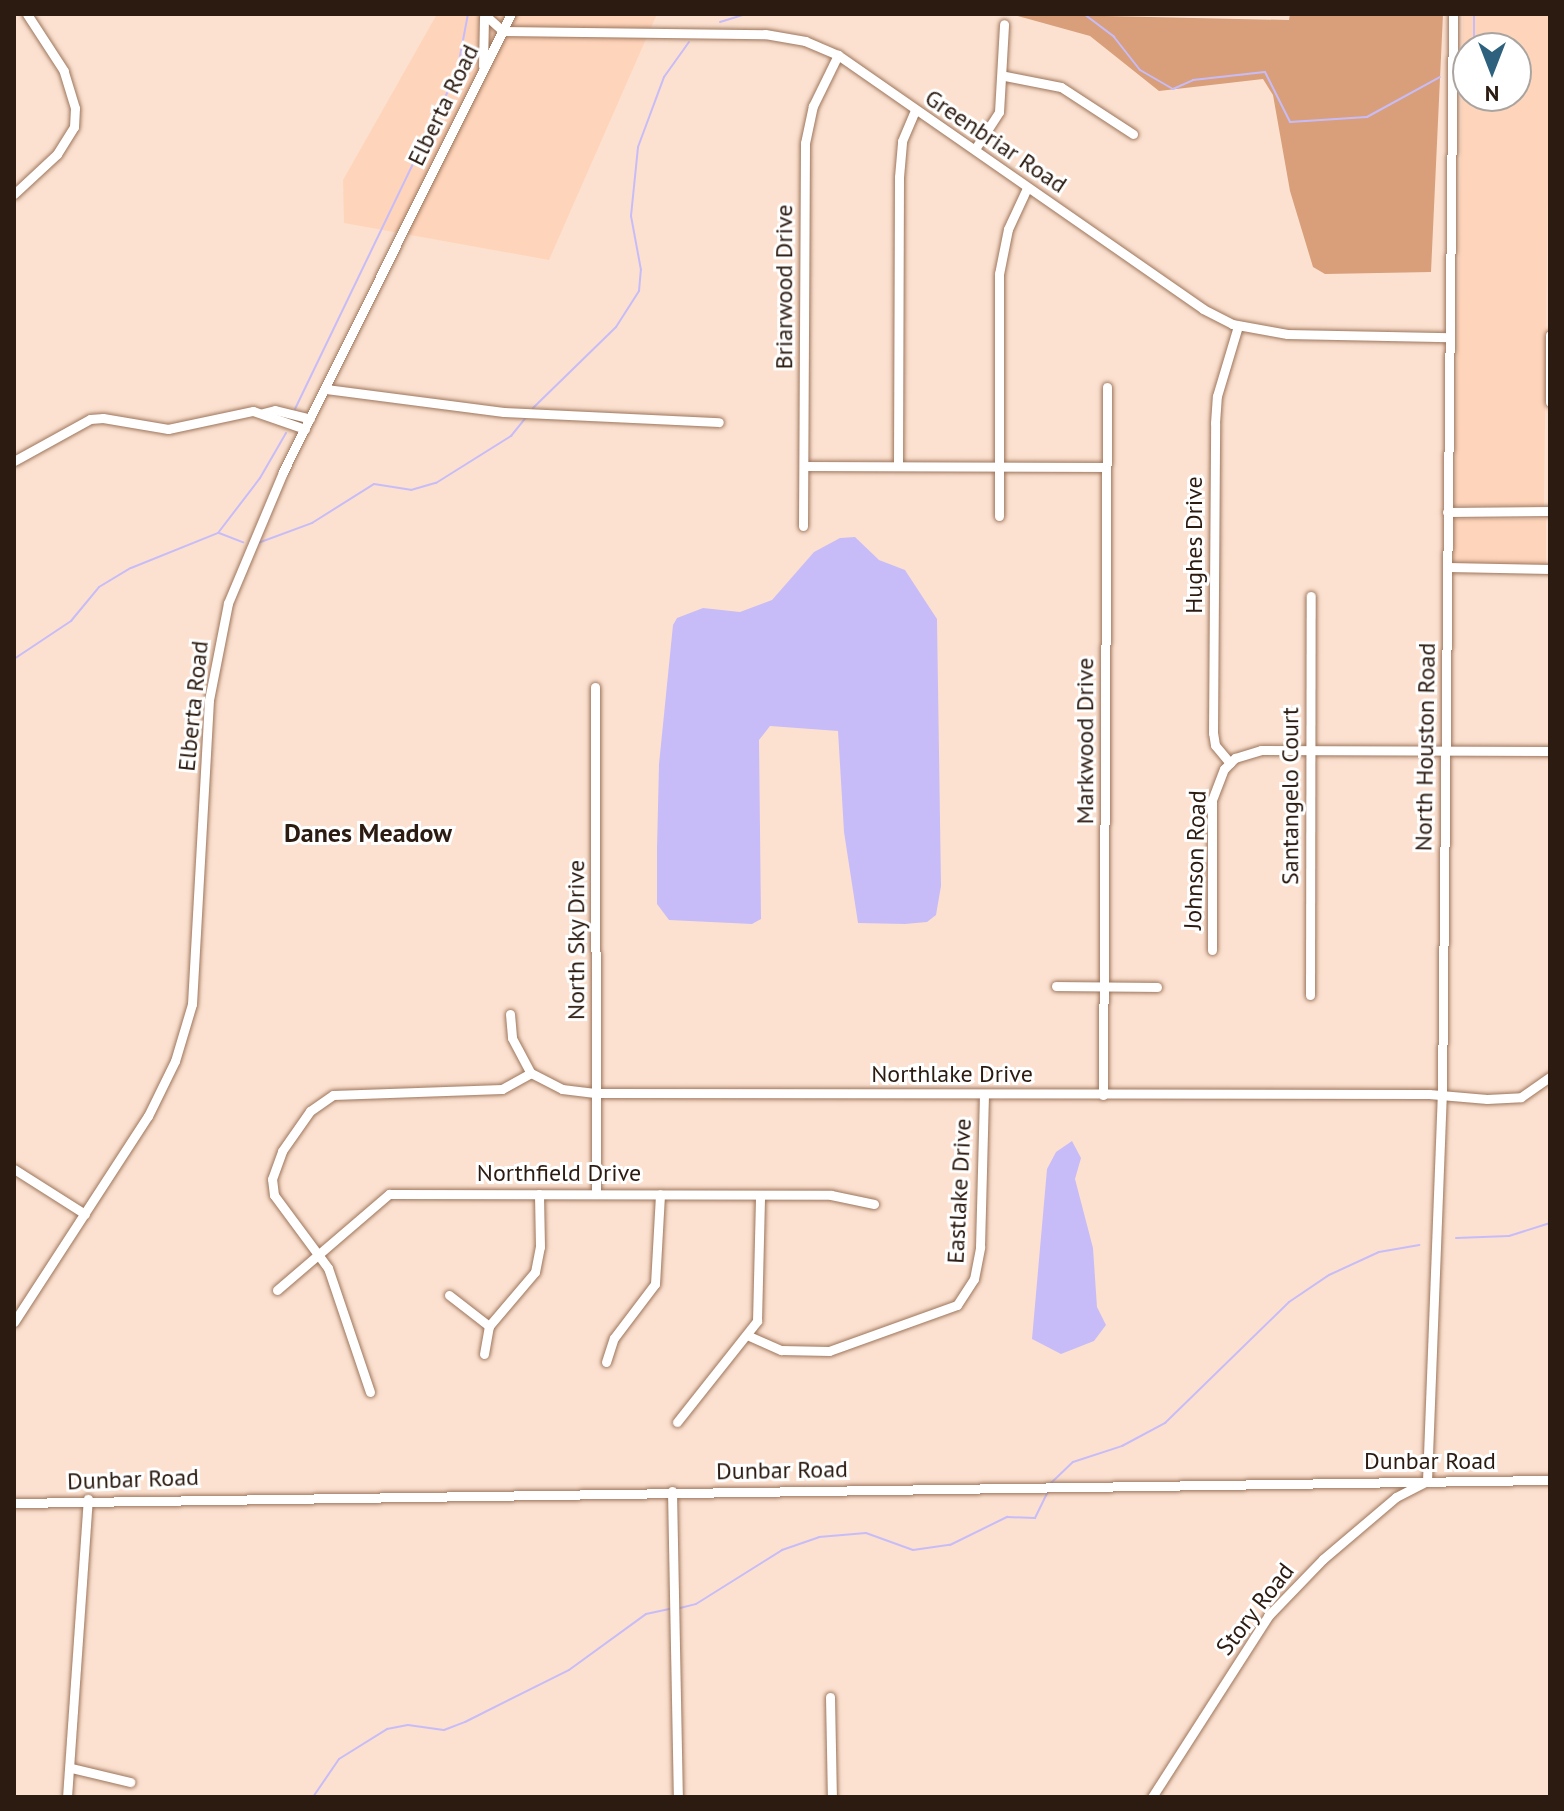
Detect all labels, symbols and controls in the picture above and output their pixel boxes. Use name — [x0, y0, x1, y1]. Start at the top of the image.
north arrow — [1452, 32, 1532, 112]
street label: Elberta Road — [401, 40, 485, 170]
text: N — [1485, 80, 1499, 108]
street label: Greenbriar Road — [920, 83, 1072, 199]
street label: Briarwood Drive — [770, 205, 798, 369]
street label: Hughes Drive — [1180, 476, 1208, 614]
street label: Elberta Road — [172, 639, 214, 773]
street label: North Houston Road — [1409, 642, 1441, 852]
street label: Markwood Drive — [1071, 658, 1099, 824]
street label: Santangelo Court — [1276, 707, 1304, 885]
street label: Johnson Road — [1178, 790, 1212, 930]
district label: Danes Meadow — [284, 817, 452, 849]
street label: North Sky Drive — [562, 859, 590, 1021]
street label: Northlake Drive — [871, 1060, 1033, 1088]
street label: Eastlake Drive — [941, 1118, 977, 1264]
street label: Northfield Drive — [477, 1159, 641, 1187]
street label: Dunbar Road — [1364, 1447, 1496, 1475]
street label: Dunbar Road — [716, 1454, 848, 1486]
street label: Dunbar Road — [67, 1462, 199, 1496]
street label: Story Road — [1210, 1557, 1300, 1661]

